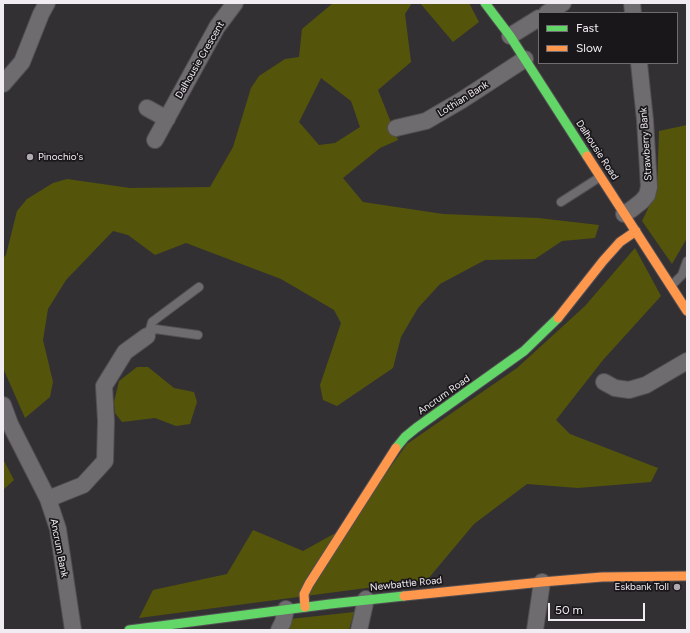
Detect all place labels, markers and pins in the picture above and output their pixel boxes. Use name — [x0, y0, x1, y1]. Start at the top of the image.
place label: Pinochio's — [38, 151, 83, 163]
marker: Pinochio's — [25, 152, 35, 162]
place label: Eskbank Toll — [615, 581, 669, 593]
marker: Eskbank Toll — [672, 582, 682, 592]

